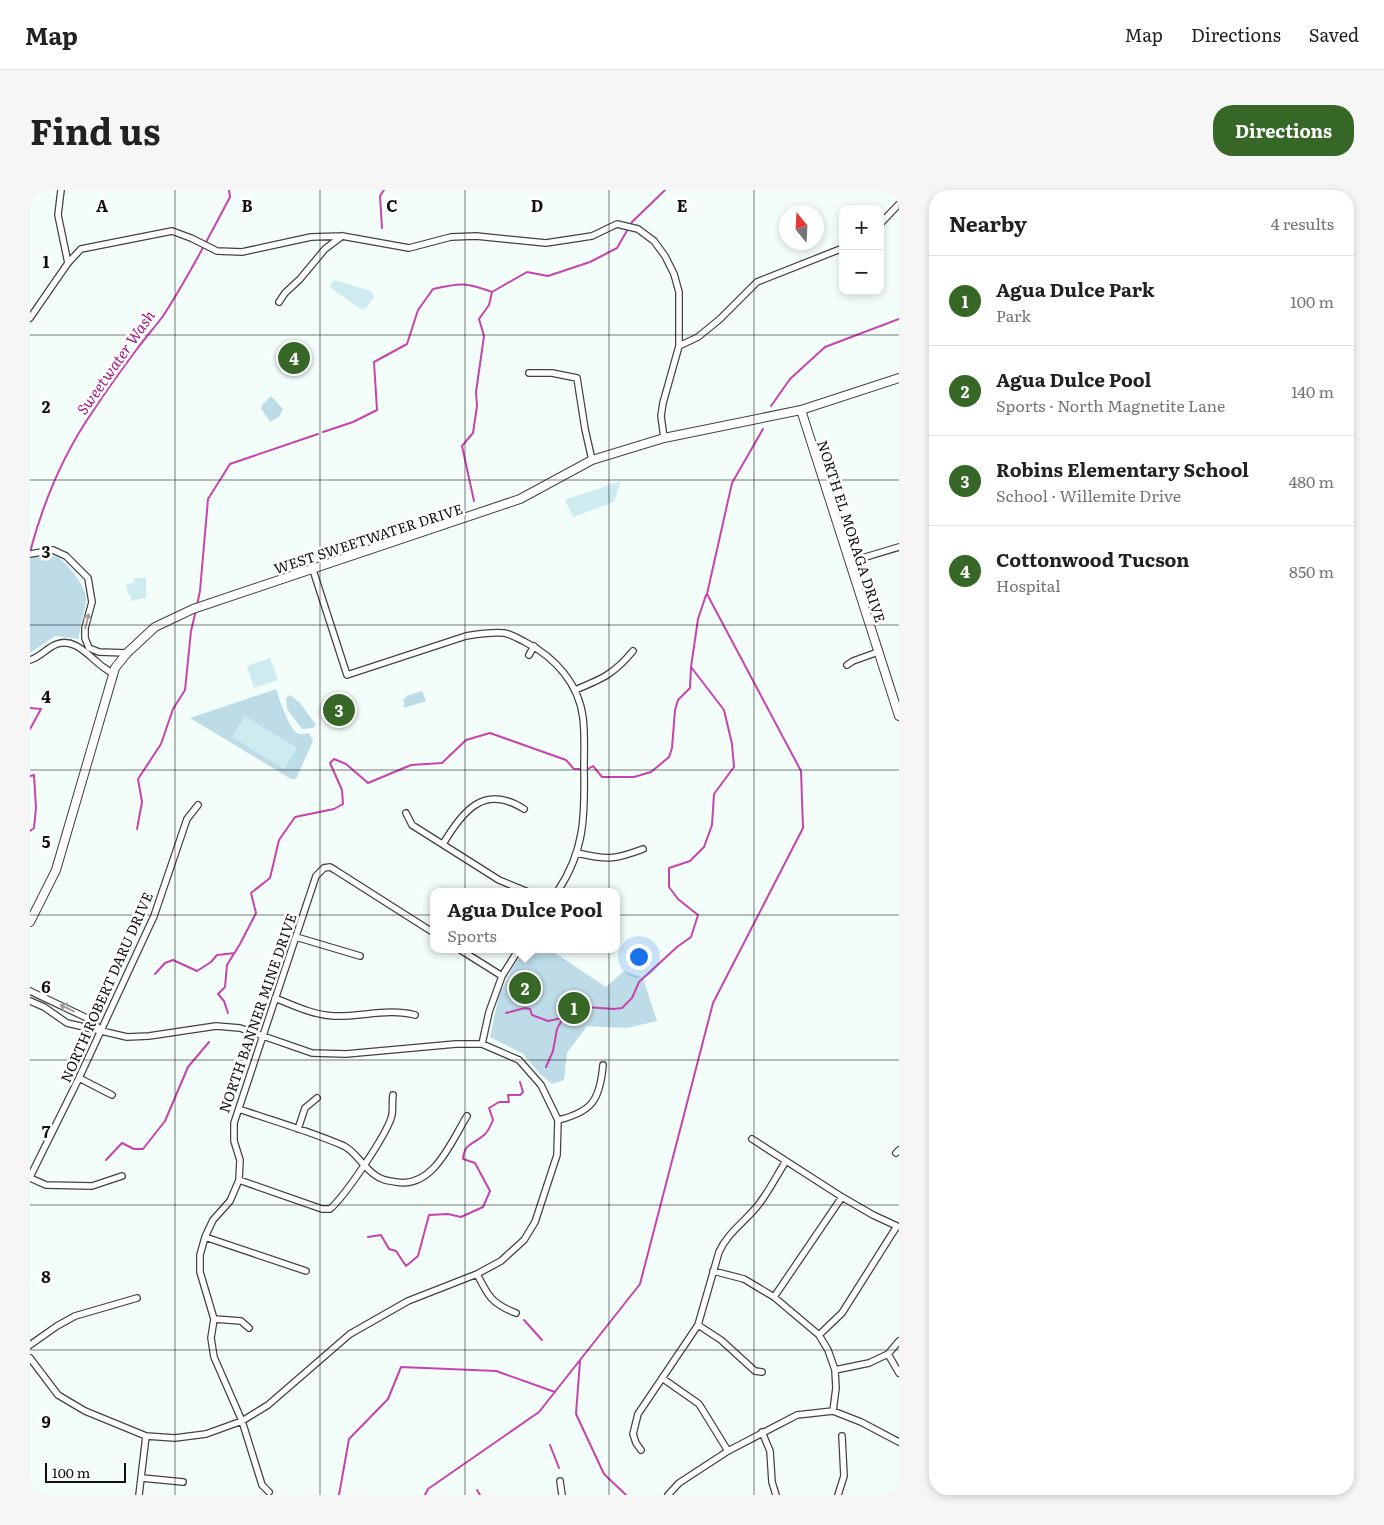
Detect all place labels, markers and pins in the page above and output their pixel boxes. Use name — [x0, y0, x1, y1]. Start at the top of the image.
pin: 4 — [278, 339, 310, 377]
pin: 3 — [323, 691, 355, 729]
pin: 2 — [509, 969, 541, 1007]
pin: 1 — [558, 989, 590, 1027]

